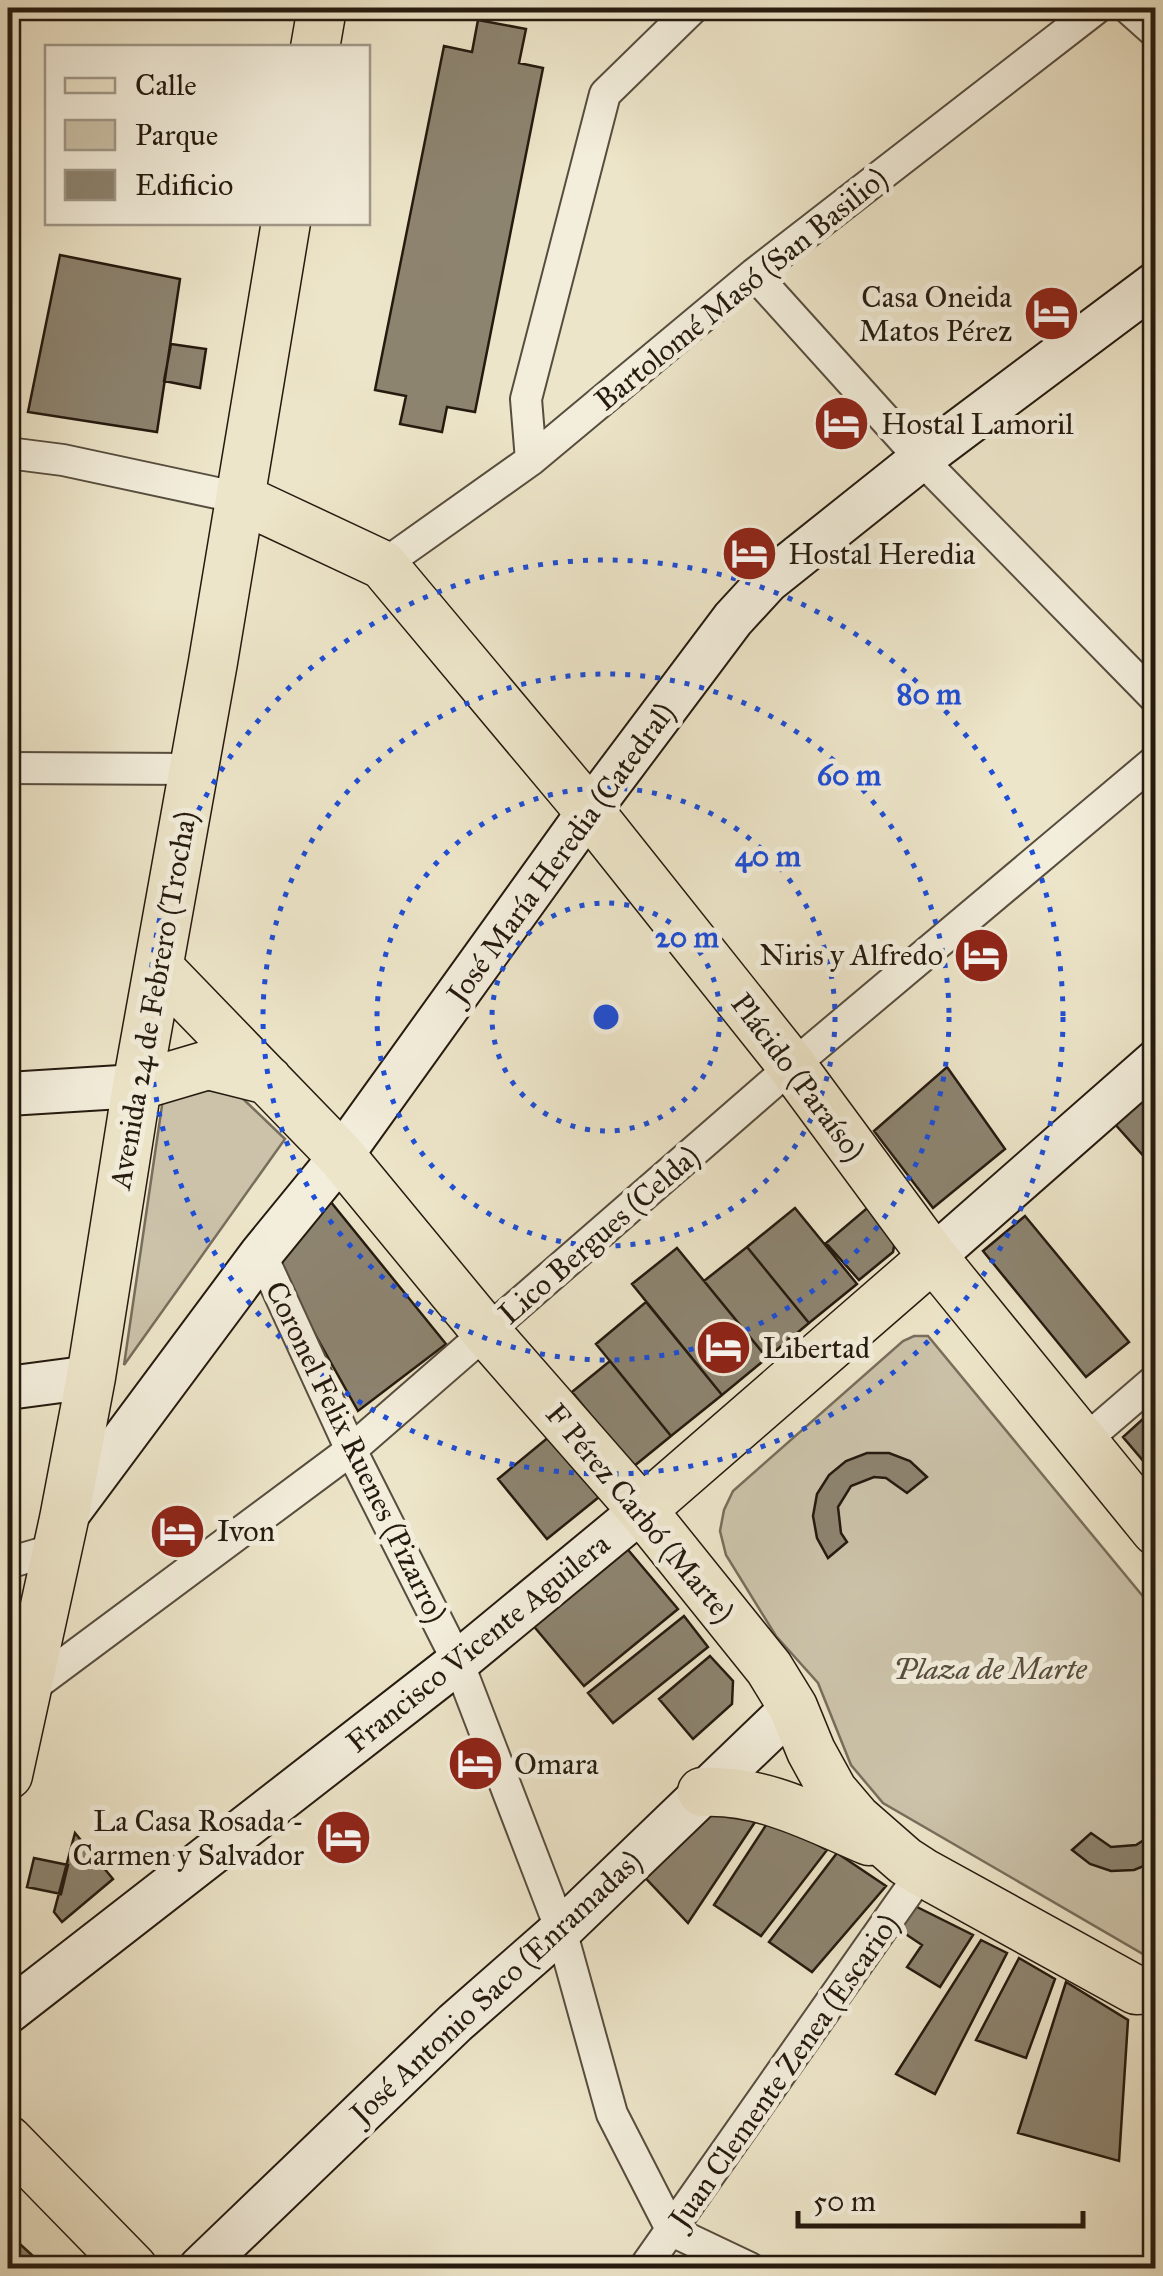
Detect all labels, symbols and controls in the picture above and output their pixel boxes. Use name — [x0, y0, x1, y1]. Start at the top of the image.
legend — [45, 45, 370, 225]
text: Calle — [135, 67, 197, 103]
text: Parque — [135, 117, 218, 153]
street label: Bartolomé Masó (San Basilio) — [588, 160, 895, 419]
text: Edificio — [135, 167, 233, 203]
place label: Casa Oneida Matos Pérez — [859, 279, 1012, 349]
hotel icon: Casa Oneida Matos Pérez — [1021, 284, 1081, 344]
hotel icon: Hostal Lamoril — [812, 394, 872, 454]
place label: Hostal Lamoril — [881, 406, 1074, 442]
hotel icon: Hostal Heredia — [719, 524, 779, 584]
place label: Hostal Heredia — [788, 536, 976, 572]
text: 80 m — [896, 676, 962, 712]
street label: José María Heredia (Catedral) — [438, 696, 683, 1014]
text: 60 m — [817, 757, 882, 793]
street label: Avenida 24 de Febrero (Trocha) — [102, 808, 205, 1194]
text: 40 m — [735, 838, 802, 874]
text: 20 m — [655, 919, 720, 955]
hotel icon: Niris y Alfredo — [952, 925, 1012, 985]
place label: Niris y Alfredo — [760, 937, 943, 973]
street label: Plácido (Paraíso) — [723, 986, 873, 1168]
centre of rings — [588, 999, 624, 1035]
street label: Lico Bergues (Celda) — [491, 1138, 707, 1333]
street label: Coronel Felix Ruenes (Pizarro) — [257, 1276, 454, 1629]
hotel icon: Libertad — [694, 1318, 754, 1378]
place label: Libertad — [763, 1330, 870, 1366]
street label: F Pérez Carbó (Marte) — [537, 1396, 742, 1630]
hotel icon: Ivon — [148, 1501, 208, 1561]
place label: Ivon — [217, 1513, 275, 1549]
street label: Francisco Vicente Aguilera — [339, 1525, 617, 1760]
park label: Plaza de Marte — [893, 1651, 1087, 1687]
hotel icon: Omara — [445, 1734, 505, 1794]
place label: Omara — [514, 1746, 599, 1782]
place label: La Casa Rosada - Carmen y Salvador — [73, 1803, 305, 1873]
hotel icon: La Casa Rosada - Carmen y Salvador — [313, 1808, 373, 1868]
street label: José Antonio Saco (Enramadas) — [341, 1843, 650, 2134]
street label: Juan Clemente Zenea (Escario) — [660, 1907, 907, 2238]
scale bar — [798, 2166, 1083, 2228]
text: 50 m — [813, 2183, 876, 2219]

